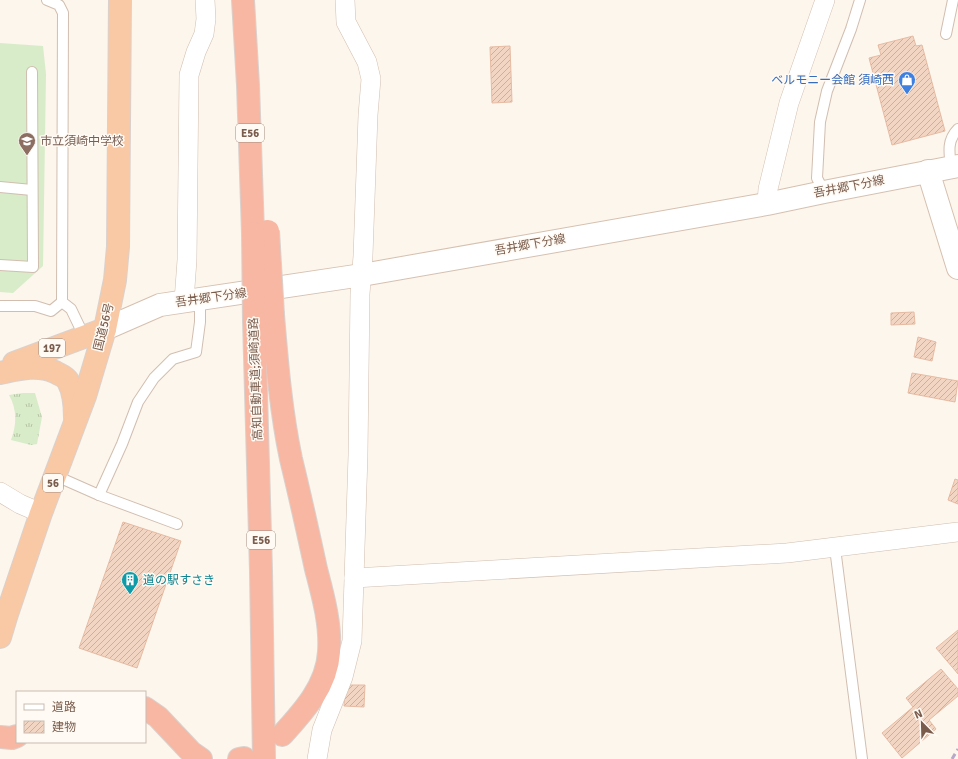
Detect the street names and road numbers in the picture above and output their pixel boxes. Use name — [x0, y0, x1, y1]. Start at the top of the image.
road number: E56 — [236, 124, 264, 142]
street label: 吾井郷下分線 — [812, 173, 886, 201]
street label: 吾井郷下分線 — [493, 231, 567, 259]
street label: 吾井郷下分線 — [174, 286, 248, 310]
street label: 国道56号 — [91, 301, 117, 353]
street label: 高知自動車道;須崎道路 — [246, 317, 266, 441]
road number: 197 — [39, 339, 65, 357]
road number: 56 — [43, 474, 63, 492]
road number: E56 — [247, 531, 275, 549]

